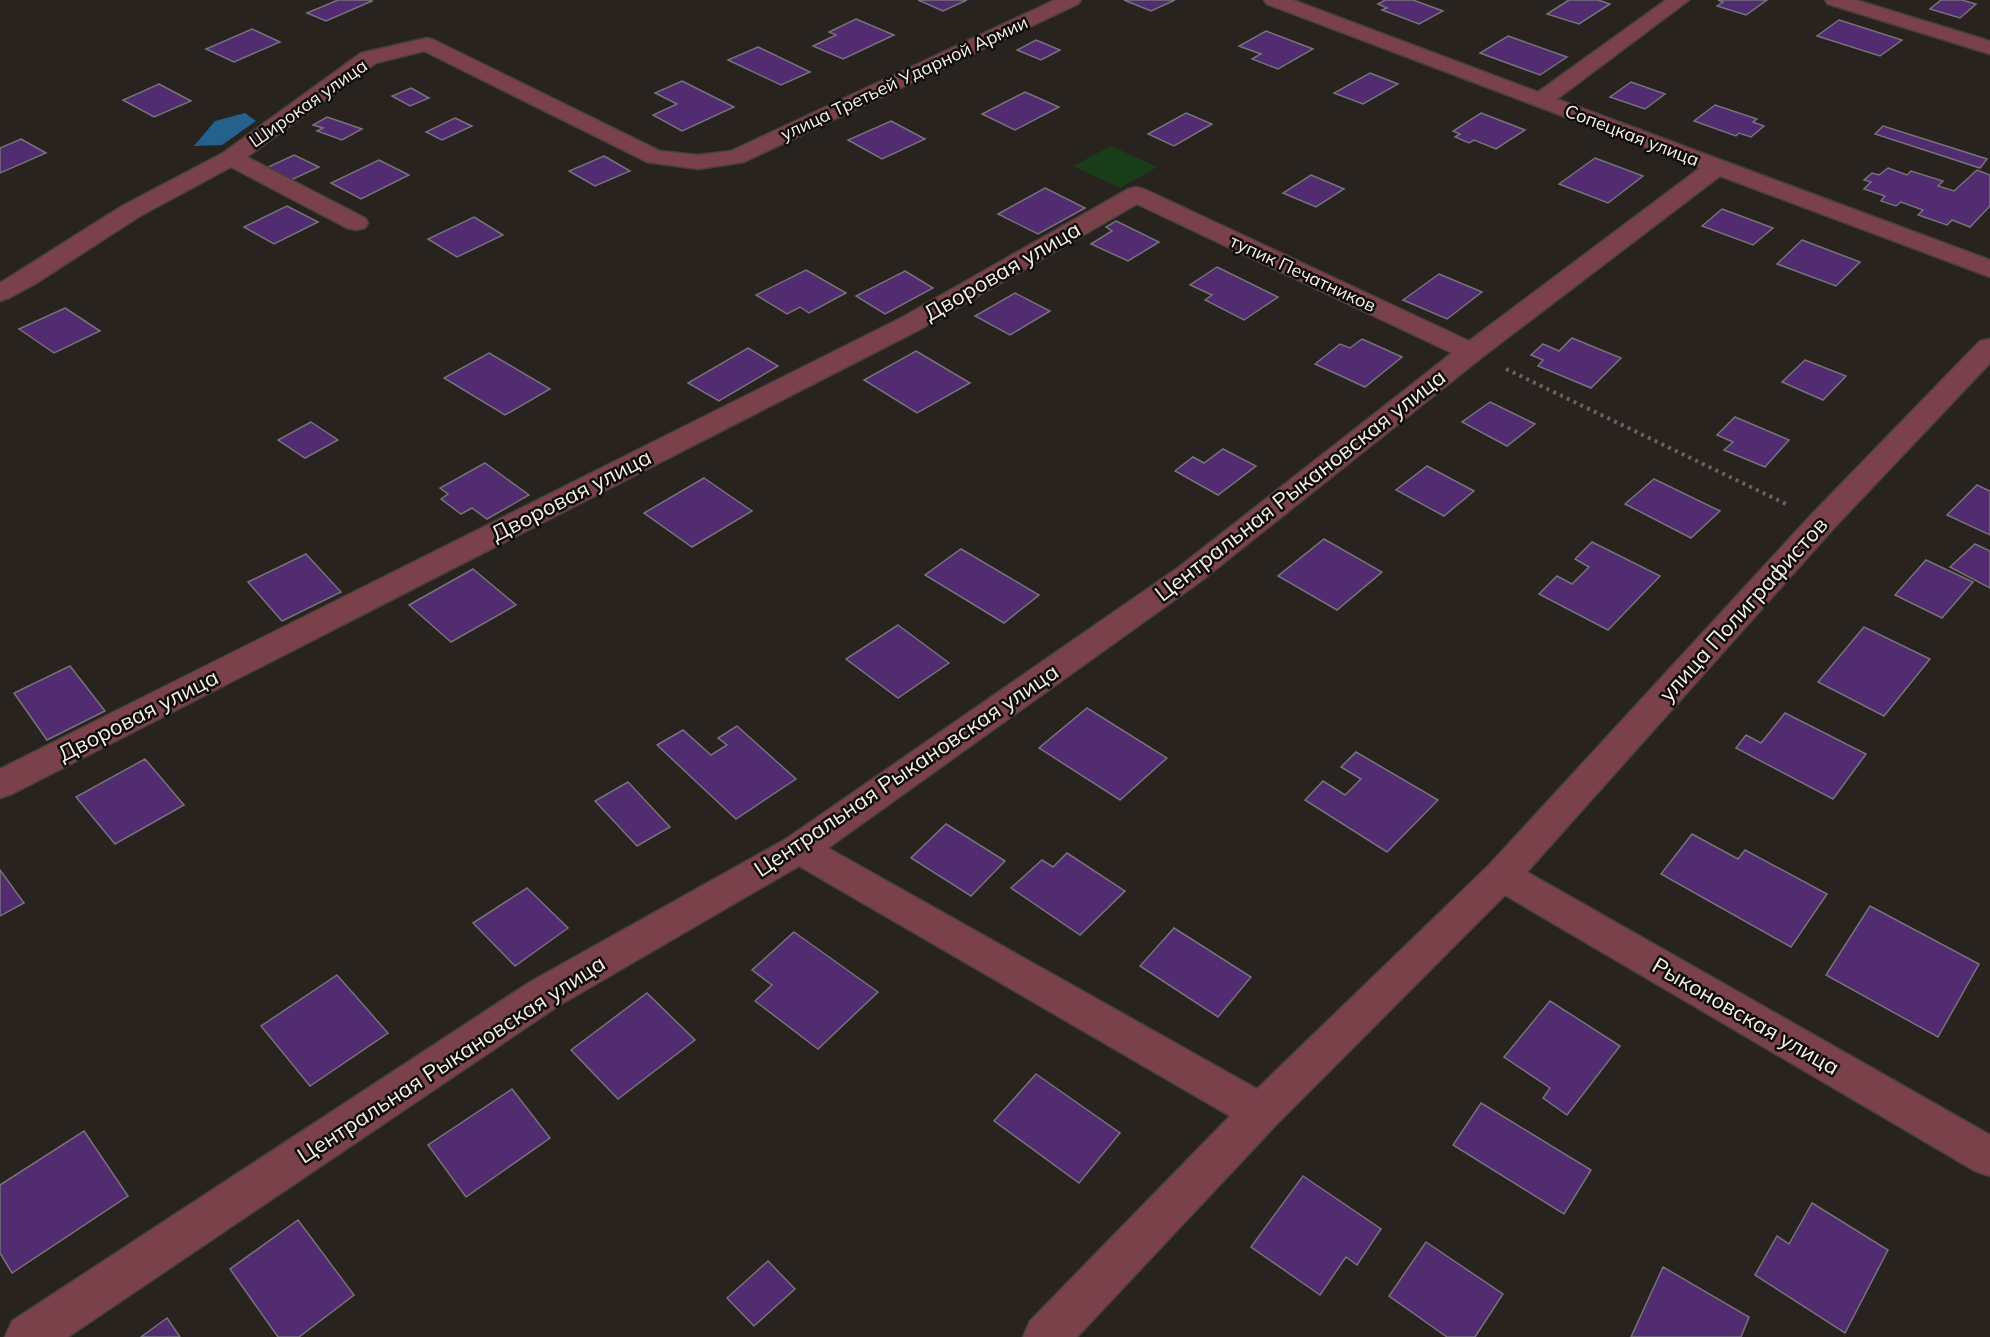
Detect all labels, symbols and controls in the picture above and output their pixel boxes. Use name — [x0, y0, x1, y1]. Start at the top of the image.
street label: улица Третьей Ударной Армии — [777, 10, 1031, 146]
street label: Широкая улица — [244, 54, 372, 152]
street label: Сопецкая улица — [1562, 99, 1702, 171]
street label: Дворовая улица — [919, 215, 1085, 327]
street label: тупик Печатников — [1226, 229, 1380, 317]
street label: Центральная Рыкановская улица — [1149, 363, 1451, 607]
street label: Дворовая улица — [486, 442, 656, 548]
street label: улица Полиграфистов — [1653, 511, 1833, 707]
street label: Центральная Рыкановская улица — [748, 657, 1064, 883]
street label: Дворовая улица — [53, 662, 223, 768]
street label: Центральная Рыкановская улица — [292, 949, 610, 1169]
street label: Рыконовская улица — [1647, 951, 1845, 1081]

